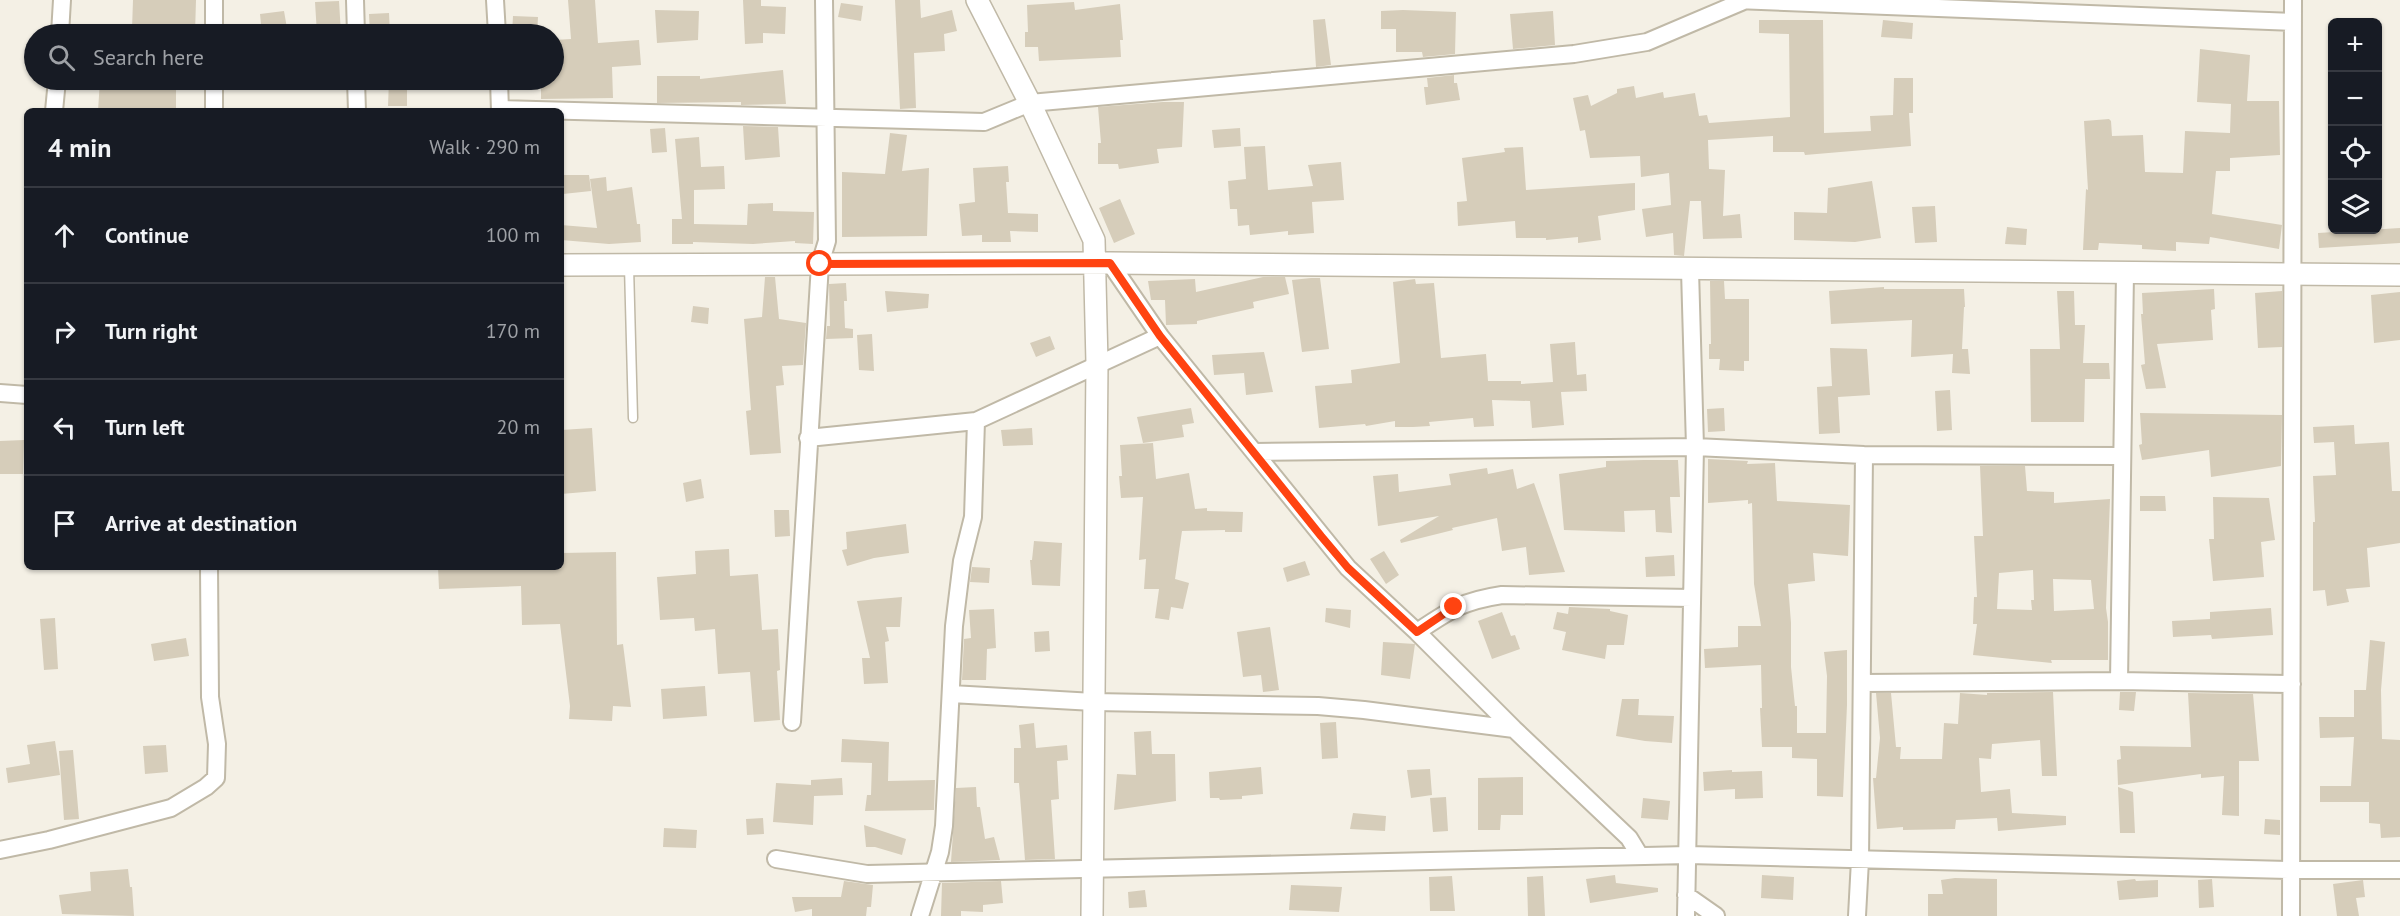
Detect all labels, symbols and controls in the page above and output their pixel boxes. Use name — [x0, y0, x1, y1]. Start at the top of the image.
map controls — [2328, 18, 2382, 234]
button: + — [2328, 18, 2382, 72]
search box — [24, 24, 564, 90]
icon: search — [45, 41, 78, 74]
text: Search here — [93, 43, 204, 71]
button: − — [2328, 72, 2382, 126]
button: locate — [2328, 126, 2382, 180]
text: 4 min — [48, 131, 111, 164]
text: Walk · 290 m — [429, 134, 540, 160]
button: layers — [2328, 180, 2382, 234]
icon: ahead — [48, 219, 81, 252]
text: Continue — [105, 221, 189, 249]
text: 100 m — [486, 222, 540, 248]
route start — [806, 250, 832, 276]
icon: right — [48, 315, 81, 348]
text: Turn right — [105, 317, 197, 345]
text: 170 m — [486, 318, 540, 344]
icon: left — [48, 411, 81, 444]
text: Turn left — [105, 413, 185, 441]
text: 20 m — [497, 414, 540, 440]
icon: arrive — [48, 507, 81, 540]
text: Arrive at destination — [105, 509, 297, 537]
route end — [1440, 593, 1466, 619]

